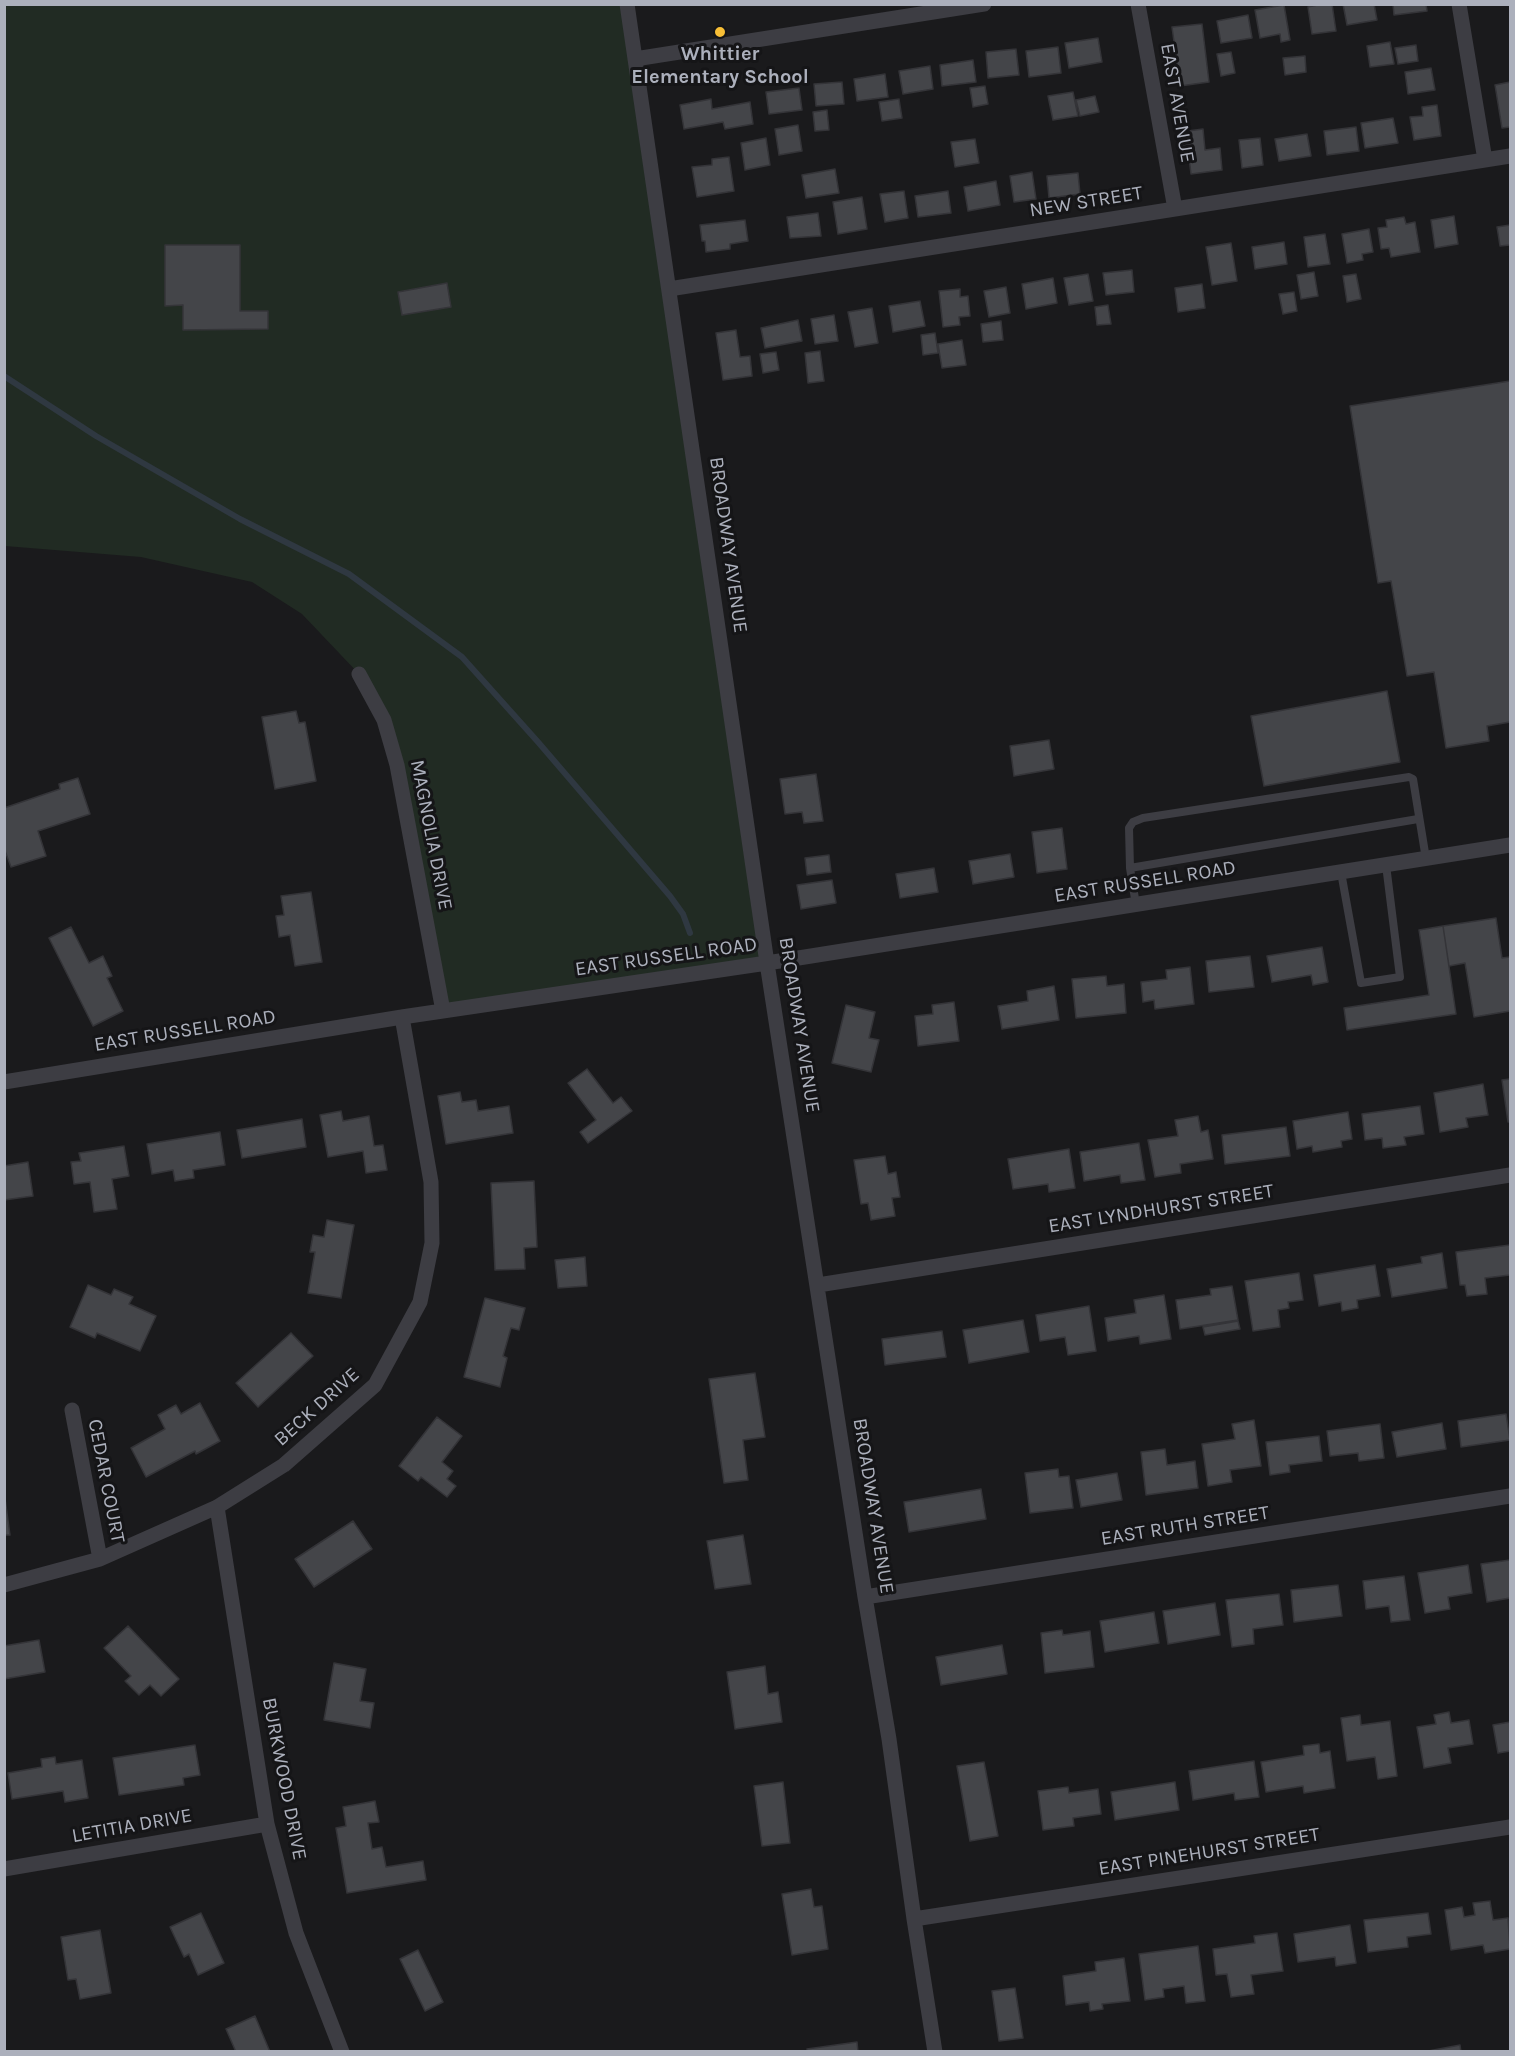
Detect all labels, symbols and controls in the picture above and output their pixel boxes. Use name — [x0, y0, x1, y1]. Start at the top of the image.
marker: Whittier Elementary School — [713, 25, 727, 39]
street label: EAST AVENUE — [1155, 41, 1199, 165]
place label: Whittier Elementary School — [631, 42, 809, 89]
street label: NEW STREET — [1028, 181, 1144, 223]
street label: BROADWAY AVENUE — [704, 455, 752, 635]
street label: MAGNOLIA DRIVE — [405, 758, 457, 912]
street label: EAST RUSSELL ROAD — [1052, 856, 1238, 908]
street label: EAST RUSSELL ROAD — [573, 932, 759, 982]
street label: BROADWAY AVENUE — [773, 935, 825, 1115]
street label: EAST RUSSELL ROAD — [92, 1005, 278, 1057]
street label: EAST LYNDHURST STREET — [1047, 1179, 1275, 1239]
street label: BECK DRIVE — [269, 1362, 365, 1452]
street label: BROADWAY AVENUE — [847, 1416, 899, 1596]
street label: CEDAR COURT — [82, 1417, 130, 1545]
street label: EAST RUTH STREET — [1099, 1501, 1271, 1551]
street label: BURKWOOD DRIVE — [256, 1696, 312, 1862]
street label: LETITIA DRIVE — [70, 1804, 194, 1848]
street label: EAST PINEHURST STREET — [1097, 1823, 1321, 1881]

